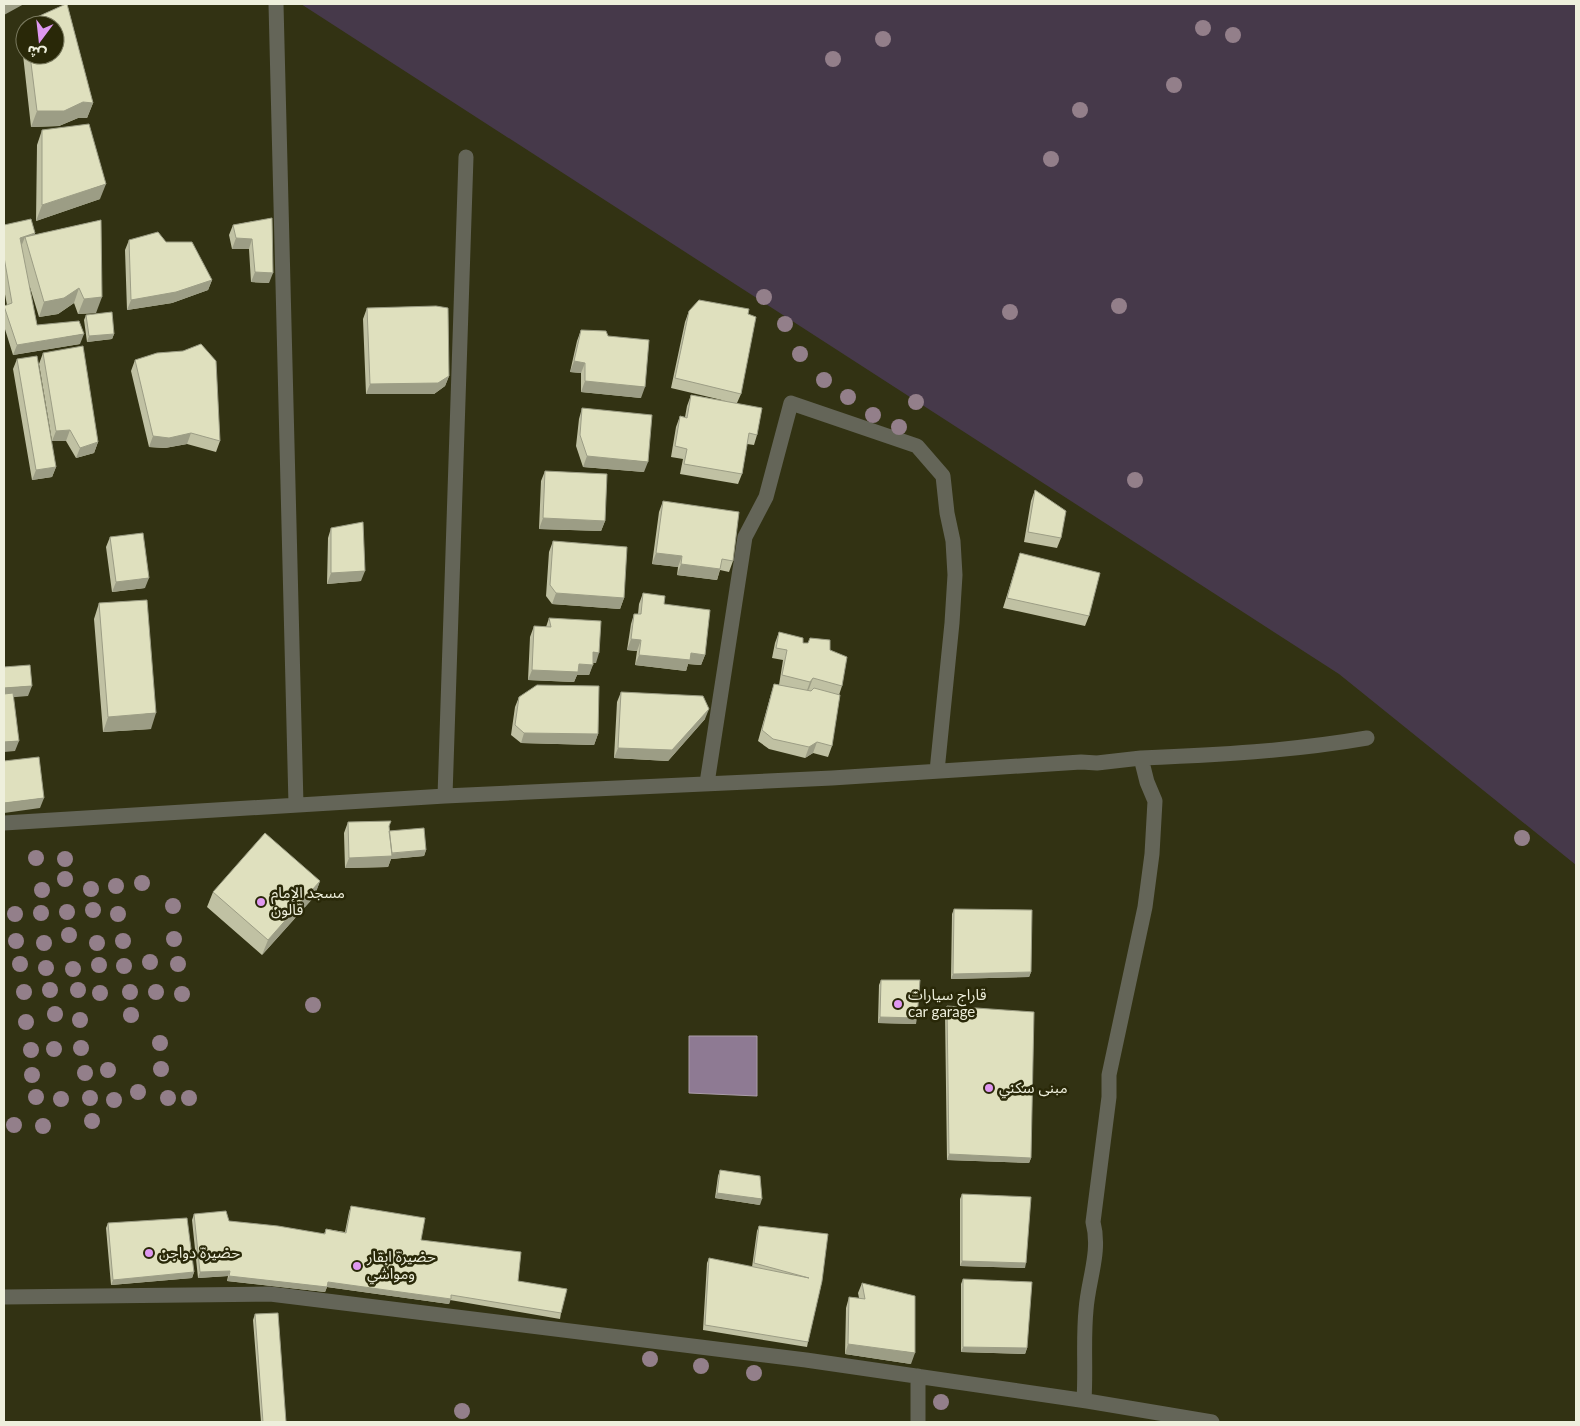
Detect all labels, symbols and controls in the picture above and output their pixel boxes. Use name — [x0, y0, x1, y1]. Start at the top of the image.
north arrow — [15, 15, 65, 65]
text: ش — [25, 42, 48, 64]
place label: مسجد الإمام قالون — [271, 883, 345, 919]
marker: مسجد الإمام قالون — [255, 896, 267, 908]
place label: قاراج سيارات car garage — [908, 985, 987, 1020]
marker: قاراج سيارات car garage — [892, 998, 904, 1010]
place label: مبنى سكني — [999, 1078, 1068, 1099]
marker: مبنى سكني — [983, 1082, 995, 1094]
place label: حضيرة دواجن — [159, 1243, 240, 1262]
marker: حضيرة دواجن — [143, 1247, 155, 1259]
place label: حضيرة ابقار ومواشي — [366, 1247, 436, 1285]
marker: حضيرة ابقار ومواشي — [351, 1260, 363, 1272]

